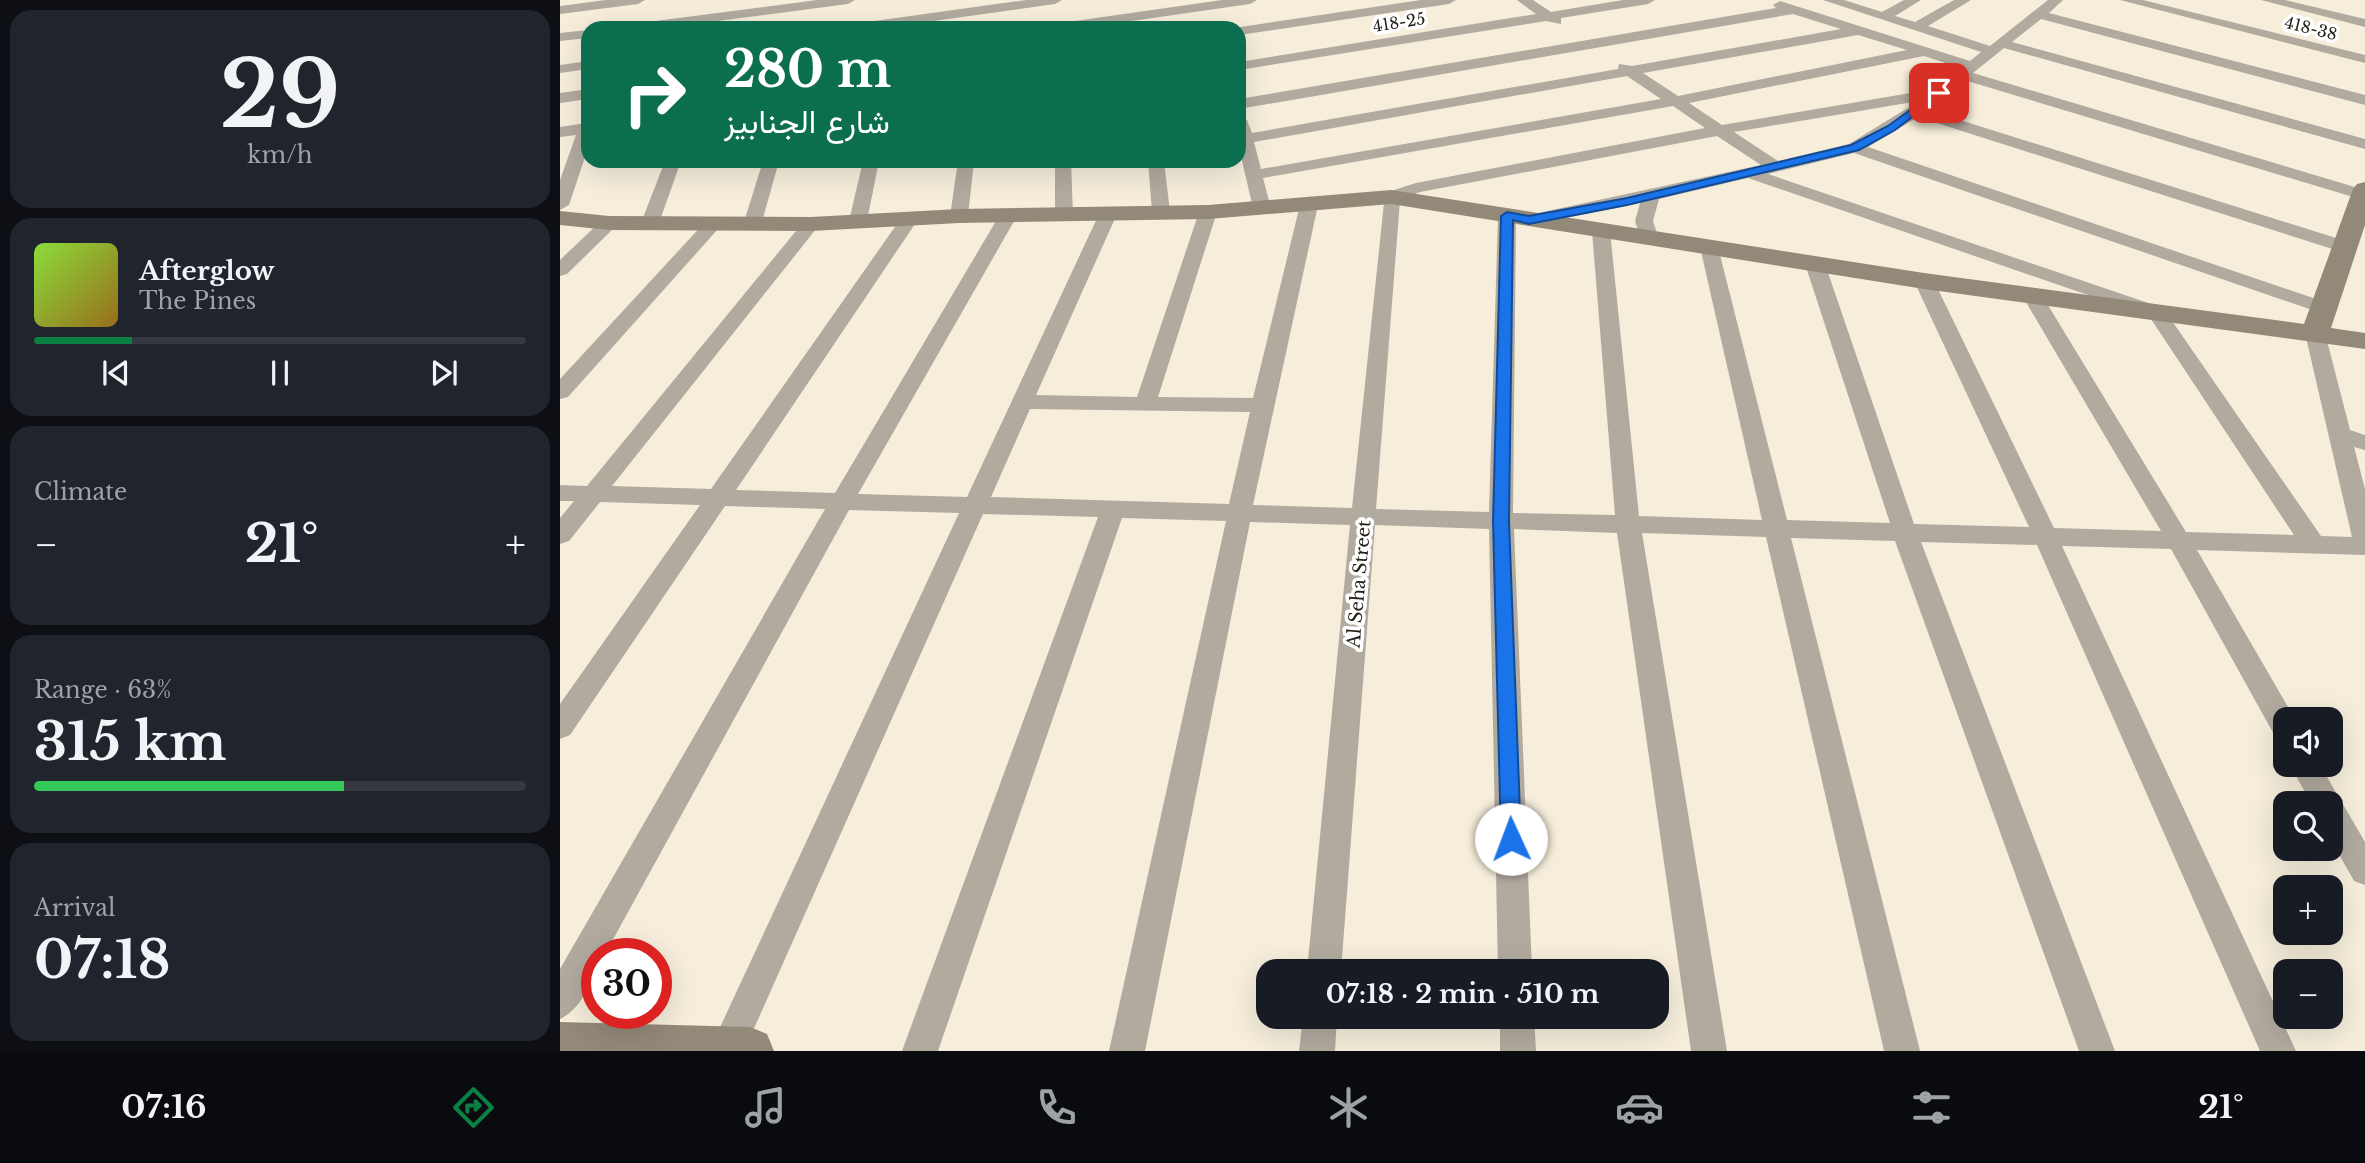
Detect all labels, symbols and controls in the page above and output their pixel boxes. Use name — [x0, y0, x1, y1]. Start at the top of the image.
street label: 418-25 — [1371, 8, 1427, 36]
street label: 418-38 — [2283, 12, 2339, 44]
text: 29 — [220, 39, 340, 152]
text: 280 m — [724, 39, 891, 100]
icon: right — [609, 49, 700, 140]
pin — [1909, 63, 1969, 123]
icon: arrive — [1920, 74, 1958, 112]
text: شارع الجنابيز — [724, 102, 890, 142]
text: km/h — [247, 141, 313, 169]
text: Afterglow — [139, 255, 275, 287]
text: The Pines — [139, 287, 256, 315]
icon: previous — [97, 354, 135, 392]
icon: pause — [261, 354, 299, 392]
icon: next — [425, 354, 463, 392]
text: Climate — [34, 478, 127, 506]
text: 21° — [245, 512, 319, 576]
street label: Al Seha Street — [1342, 519, 1376, 650]
text: − — [34, 521, 58, 568]
text: + — [505, 521, 526, 568]
text: Range · 63% — [34, 676, 172, 704]
map controls — [2273, 707, 2343, 1029]
button: sound — [2273, 707, 2343, 777]
text: 315 km — [34, 710, 227, 774]
button: search — [2273, 791, 2343, 861]
position arrow — [1474, 802, 1548, 876]
button: + — [2273, 875, 2343, 945]
text: Arrival — [34, 894, 115, 922]
text: 07:18 — [34, 928, 171, 992]
speed limit sign: 30 — [581, 938, 672, 1029]
button: − — [2273, 959, 2343, 1029]
text: 07:18 · 2 min · 510 m — [1326, 978, 1599, 1010]
icon: directions — [449, 1083, 498, 1132]
icon: music — [741, 1083, 790, 1132]
icon: phone — [1032, 1083, 1081, 1132]
icon: climate — [1324, 1083, 1373, 1132]
icon: car — [1615, 1083, 1664, 1132]
icon: filters — [1907, 1083, 1956, 1132]
text: 07:16 — [121, 1087, 207, 1127]
text: 21° — [2198, 1087, 2244, 1127]

